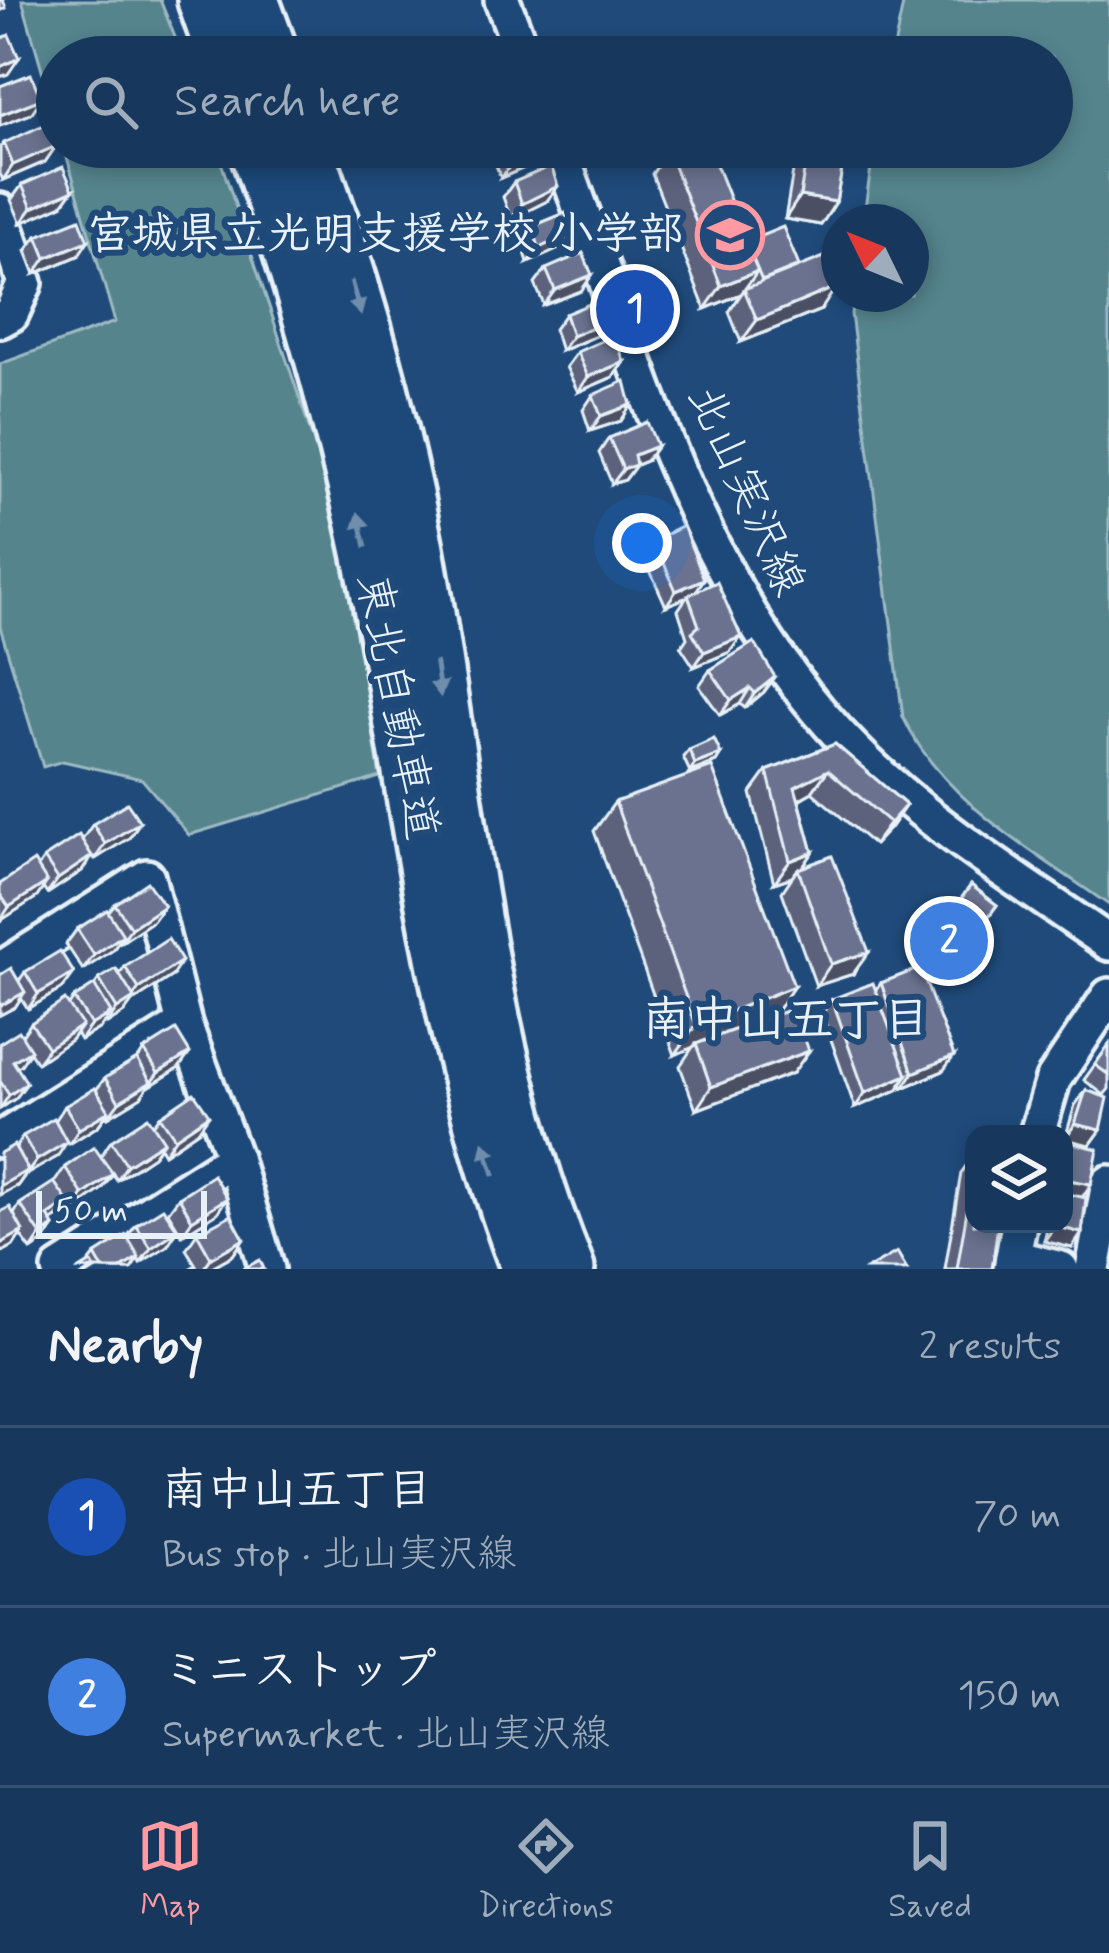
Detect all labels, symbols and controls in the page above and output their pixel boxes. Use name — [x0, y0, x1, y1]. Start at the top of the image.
search box — [36, 36, 1073, 168]
icon: search — [78, 69, 144, 135]
text: Search here — [174, 73, 401, 132]
school or university icon: 宮城県立光明支援学校 小学部 — [695, 200, 765, 270]
north arrow — [821, 204, 929, 312]
place label: 宮城県立光明支援学校 小学部 — [87, 206, 684, 265]
pin: 1 — [596, 264, 674, 354]
one-way arrow — [348, 280, 366, 317]
street label: 北山実沢線 — [672, 376, 818, 606]
one-way arrow — [351, 511, 370, 549]
your location — [612, 513, 672, 573]
street label: 東北自動車道 — [341, 569, 451, 845]
one-way arrow — [429, 660, 448, 698]
pin: 2 — [910, 896, 988, 986]
district label: 南中山五丁目 — [642, 990, 930, 1053]
map controls — [965, 1125, 1073, 1233]
button: layers — [965, 1125, 1073, 1233]
one-way arrow — [478, 1140, 497, 1177]
scale bar — [36, 1185, 207, 1238]
text: 50 m — [54, 1190, 128, 1234]
text: Nearby — [48, 1314, 203, 1380]
text: 2 results — [919, 1322, 1061, 1373]
text: 南中山五丁目 — [162, 1462, 432, 1521]
text: 1 — [78, 1491, 96, 1542]
text: 70 m — [973, 1491, 1061, 1542]
text: Bus stop · 北山実沢線 — [162, 1530, 516, 1581]
text: ミニストップ — [162, 1642, 437, 1701]
text: 2 — [77, 1671, 97, 1722]
text: 150 m — [958, 1671, 1061, 1722]
text: Supermarket · 北山実沢線 — [162, 1710, 610, 1761]
tab: Map — [137, 1813, 203, 1929]
tab: Directions — [478, 1813, 614, 1929]
tab: Saved — [888, 1813, 972, 1929]

